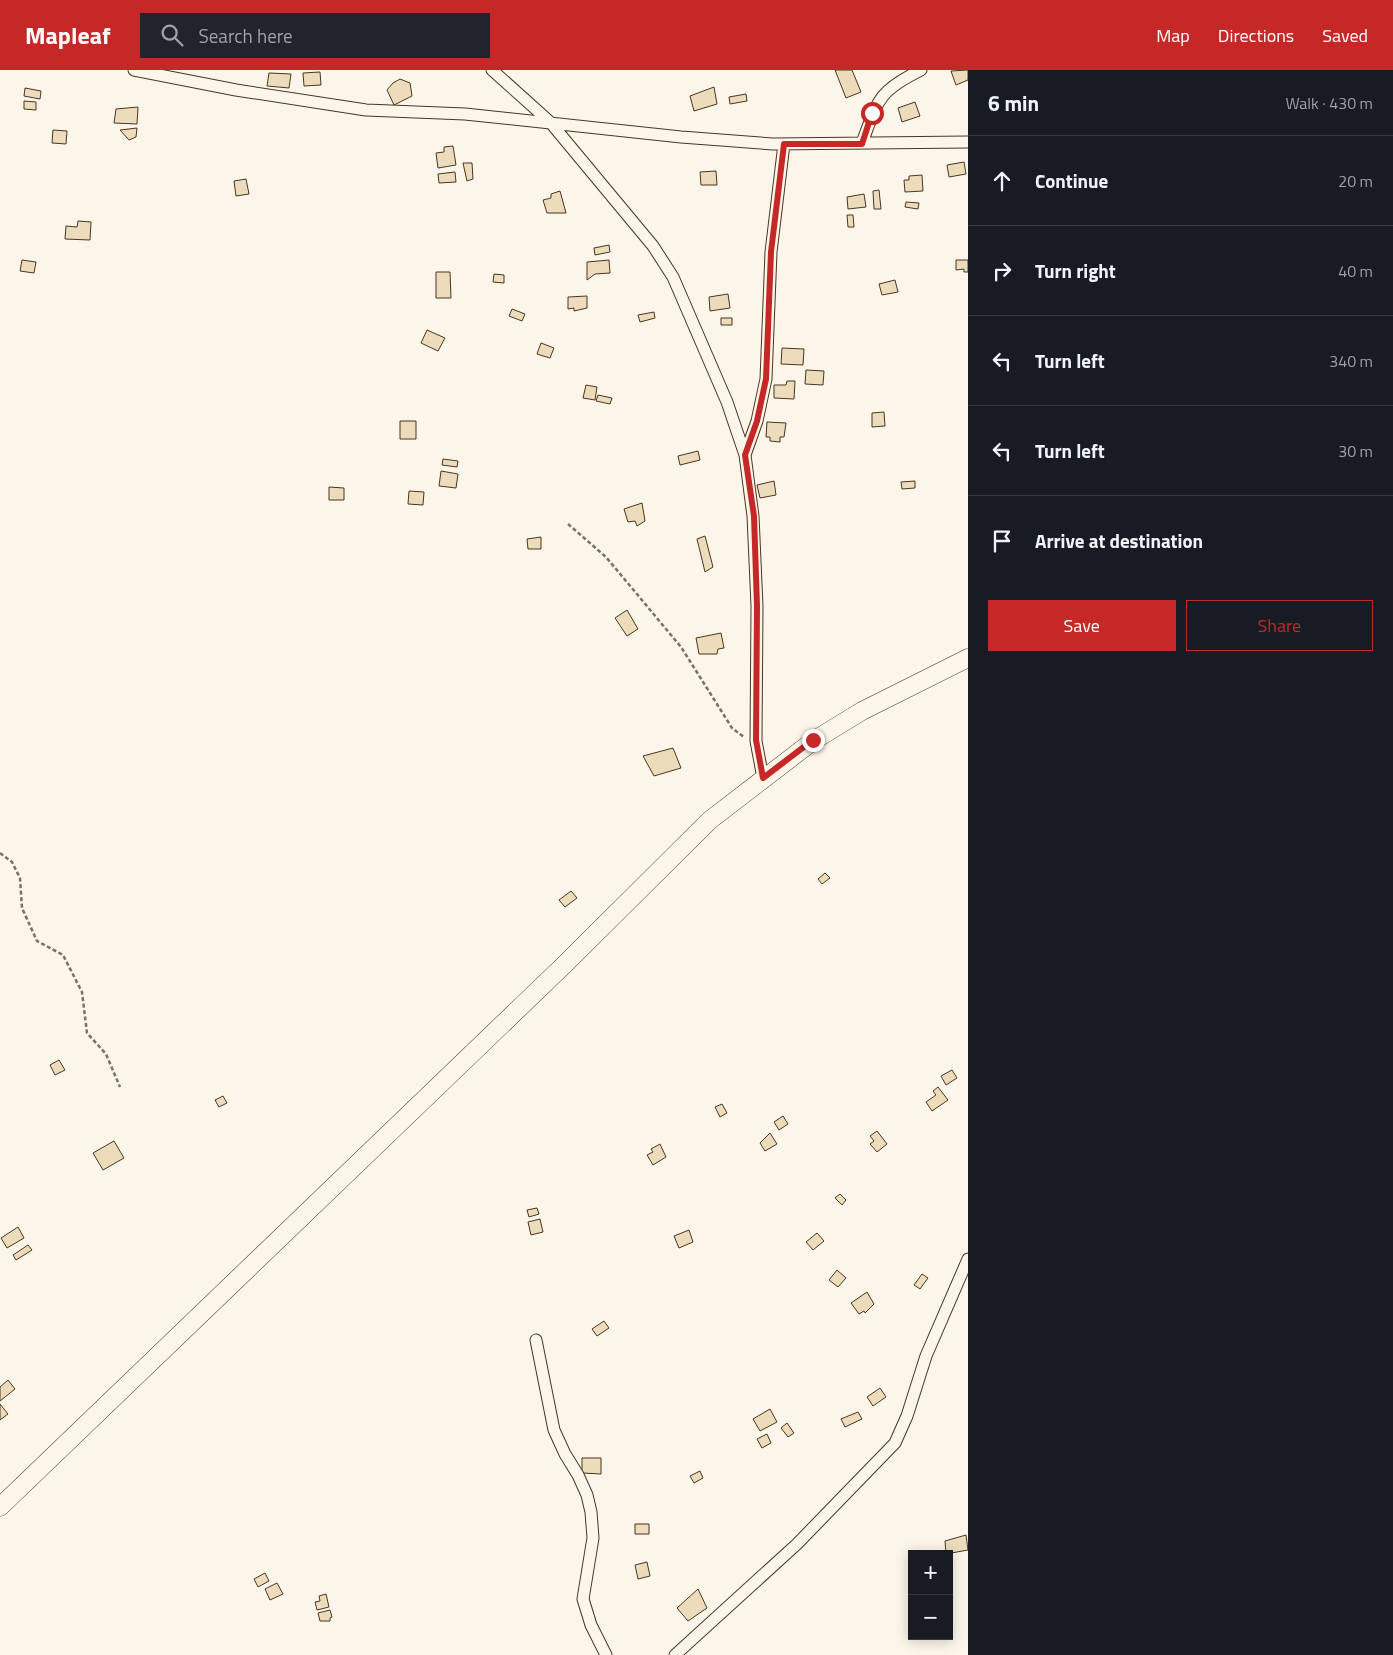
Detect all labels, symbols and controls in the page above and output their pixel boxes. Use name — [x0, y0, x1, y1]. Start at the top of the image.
search box — [140, 13, 490, 58]
text: Mapleaf — [25, 17, 110, 53]
icon: search — [158, 21, 186, 49]
text: Search here — [198, 21, 293, 50]
text: Map — [1156, 22, 1190, 49]
text: Directions — [1218, 22, 1294, 49]
text: Saved — [1322, 22, 1368, 49]
text: 6 min — [988, 87, 1039, 119]
text: Walk · 430 m — [1285, 91, 1373, 115]
route start — [861, 102, 884, 125]
text: Continue — [1035, 166, 1108, 195]
icon: ahead — [988, 167, 1016, 195]
text: 20 m — [1338, 169, 1373, 193]
text: Turn right — [1035, 256, 1116, 285]
icon: right — [988, 257, 1016, 285]
text: 40 m — [1338, 259, 1373, 283]
text: Turn left — [1035, 346, 1105, 375]
icon: left — [988, 347, 1016, 375]
text: 340 m — [1329, 349, 1373, 373]
text: Turn left — [1035, 436, 1105, 465]
icon: left — [988, 437, 1016, 465]
text: 30 m — [1338, 439, 1373, 463]
text: Arrive at destination — [1035, 526, 1203, 555]
icon: arrive — [988, 527, 1016, 555]
button: Save — [988, 600, 1176, 651]
button: Share — [1186, 600, 1373, 651]
route end — [802, 729, 825, 752]
map controls — [908, 1550, 953, 1640]
button: + — [908, 1550, 953, 1595]
button: − — [908, 1595, 953, 1640]

